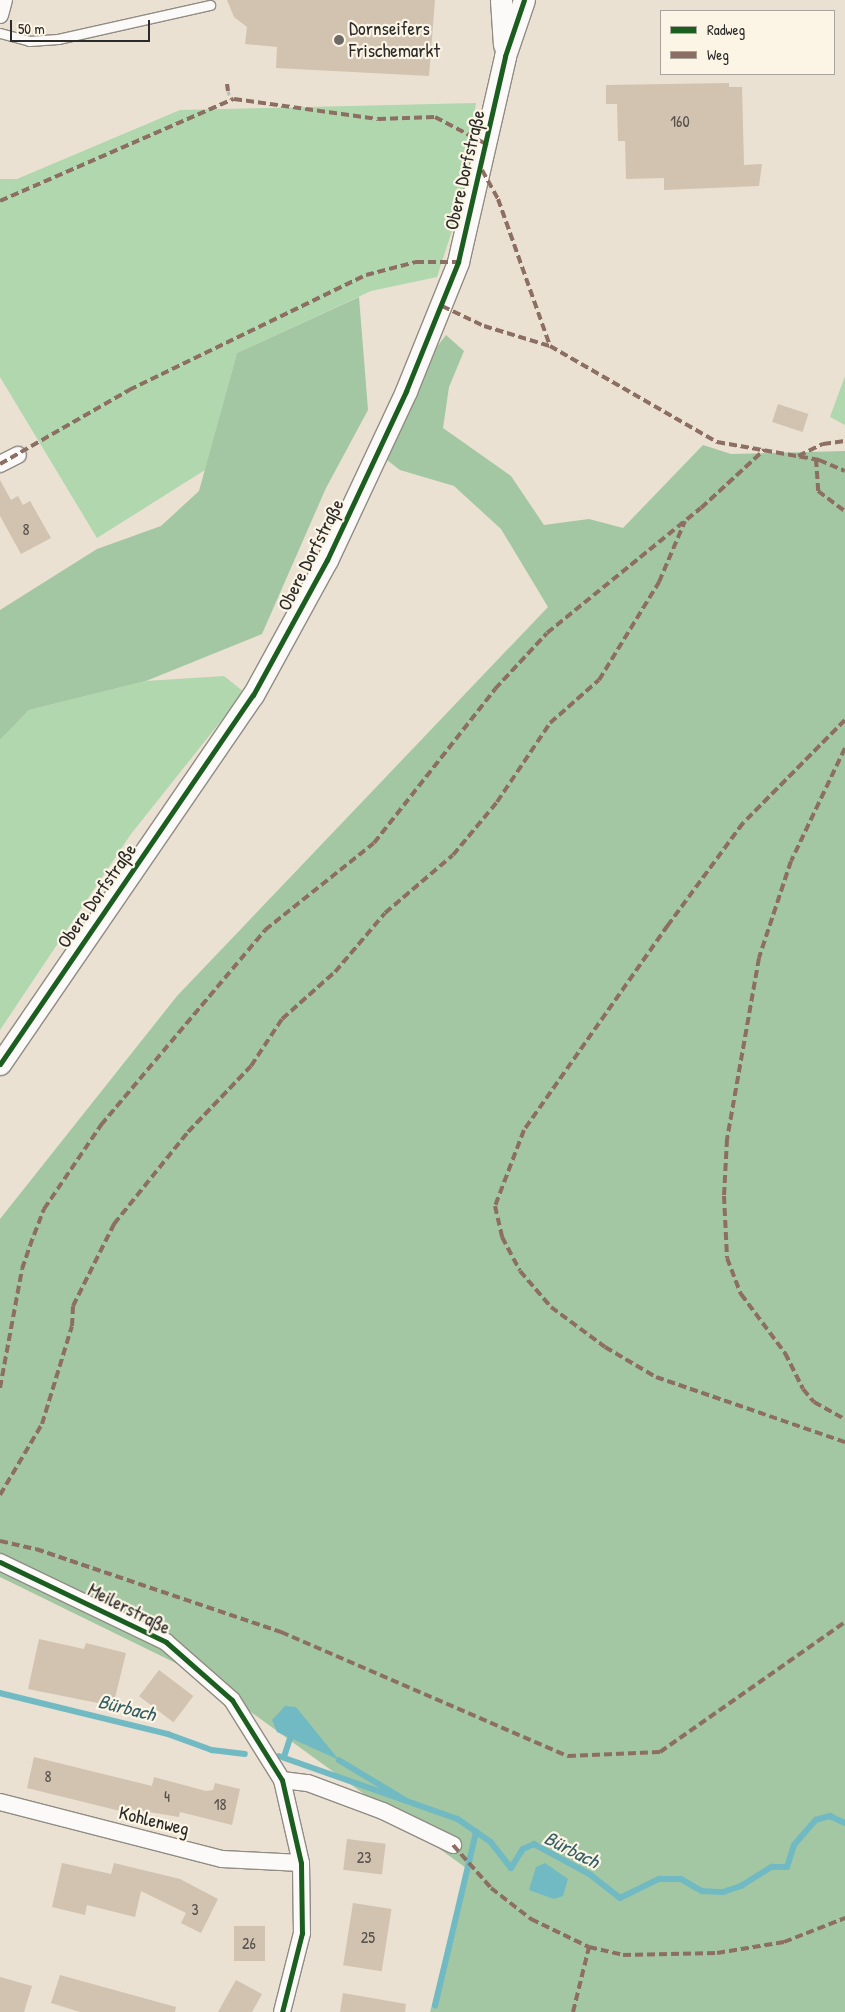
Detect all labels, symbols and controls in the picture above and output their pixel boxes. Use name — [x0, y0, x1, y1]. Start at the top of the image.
scale bar — [12, 10, 152, 42]
legend — [660, 10, 835, 75]
text: 50 m — [18, 18, 45, 39]
place label: Dornseifers Frischemarkt — [349, 18, 440, 62]
text: Radweg — [707, 19, 745, 40]
marker: Dornseifers Frischemarkt — [333, 34, 345, 46]
text: Weg — [707, 44, 729, 65]
street label: Obere Dorfstraße — [440, 108, 490, 232]
house number: 160 — [670, 111, 690, 131]
street label: Obere Dorfstraße — [273, 495, 349, 615]
house number: 8 — [23, 519, 29, 539]
street label: Obere Dorfstraße — [53, 839, 141, 953]
street label: Meilerstraße — [84, 1579, 174, 1639]
water label: Bürbach — [96, 1688, 158, 1726]
house number: 8 — [45, 1766, 51, 1786]
house number: 4 — [164, 1786, 170, 1806]
house number: 18 — [214, 1794, 226, 1814]
street label: Kohlenweg — [117, 1801, 191, 1841]
water label: Bürbach — [541, 1825, 603, 1873]
house number: 23 — [357, 1847, 371, 1867]
house number: 3 — [191, 1899, 199, 1919]
house number: 25 — [361, 1927, 375, 1947]
house number: 26 — [242, 1933, 256, 1953]

